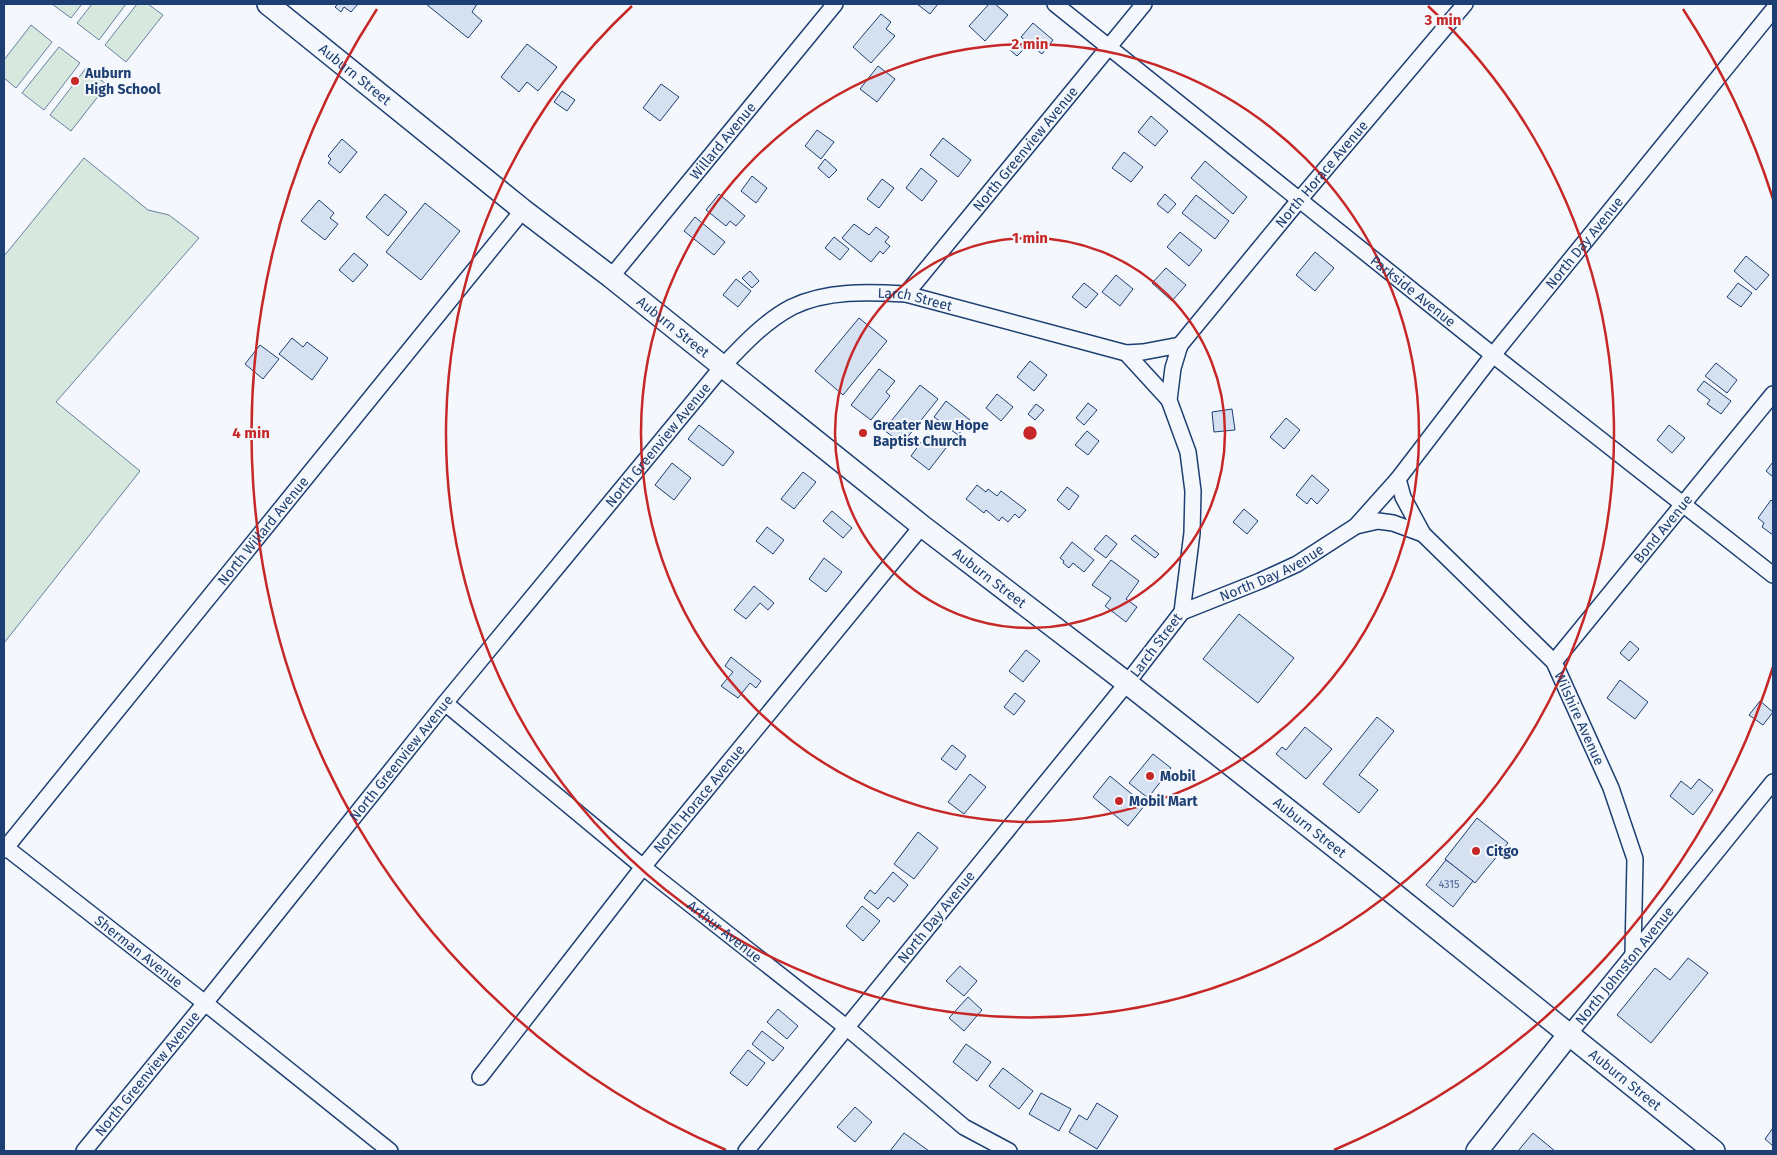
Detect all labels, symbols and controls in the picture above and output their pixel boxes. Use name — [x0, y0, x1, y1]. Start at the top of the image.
text: 3 min — [1424, 11, 1461, 29]
text: 2 min — [1012, 35, 1048, 53]
street label: Auburn Street — [315, 40, 395, 110]
place label: Auburn High School — [84, 65, 162, 98]
marker: Auburn High School — [69, 75, 81, 87]
street label: North Greenview Avenue — [970, 83, 1082, 215]
street label: Willard Avenue — [686, 99, 760, 183]
street label: North Horace Avenue — [1272, 117, 1372, 231]
street label: North Day Avenue — [1542, 194, 1627, 293]
text: 1 min — [1012, 229, 1048, 247]
street label: Parkside Avenue — [1367, 252, 1459, 331]
street label: Larch Street — [877, 285, 955, 315]
street label: Auburn Street — [633, 293, 713, 362]
street label: North Greenview Avenue — [602, 379, 714, 511]
place label: Greater New Hope Baptist Church — [873, 417, 989, 450]
text: 4 min — [232, 424, 270, 442]
centre of rings — [1021, 424, 1039, 442]
marker: Greater New Hope Baptist Church — [857, 427, 869, 439]
street label: North Willard Avenue — [214, 473, 312, 589]
street label: Bond Avenue — [1630, 491, 1696, 567]
street label: North Day Avenue — [1217, 541, 1327, 605]
street label: Auburn Street — [949, 545, 1030, 612]
street label: Larch Street — [1127, 609, 1187, 681]
street label: Wilshire Avenue — [1550, 669, 1608, 768]
street label: North Greenview Avenue — [346, 692, 457, 825]
street label: North Horace Avenue — [650, 742, 748, 857]
place label: Mobil — [1160, 768, 1196, 785]
marker: Mobil — [1144, 770, 1156, 782]
place label: Mobil Mart — [1129, 793, 1198, 810]
street label: Auburn Street — [1270, 794, 1350, 862]
marker: Mobil Mart — [1113, 795, 1125, 807]
place label: Citgo — [1486, 843, 1519, 860]
marker: Citgo — [1470, 845, 1482, 857]
street label: North Day Avenue — [894, 868, 979, 967]
house number: 4315 — [1438, 878, 1460, 891]
street label: Arthur Avenue — [683, 897, 765, 966]
street label: North Johnston Avenue — [1572, 903, 1678, 1028]
street label: Sherman Avenue — [91, 912, 186, 991]
street label: North Greenview Avenue — [92, 1008, 204, 1140]
street label: Auburn Street — [1585, 1046, 1665, 1115]

